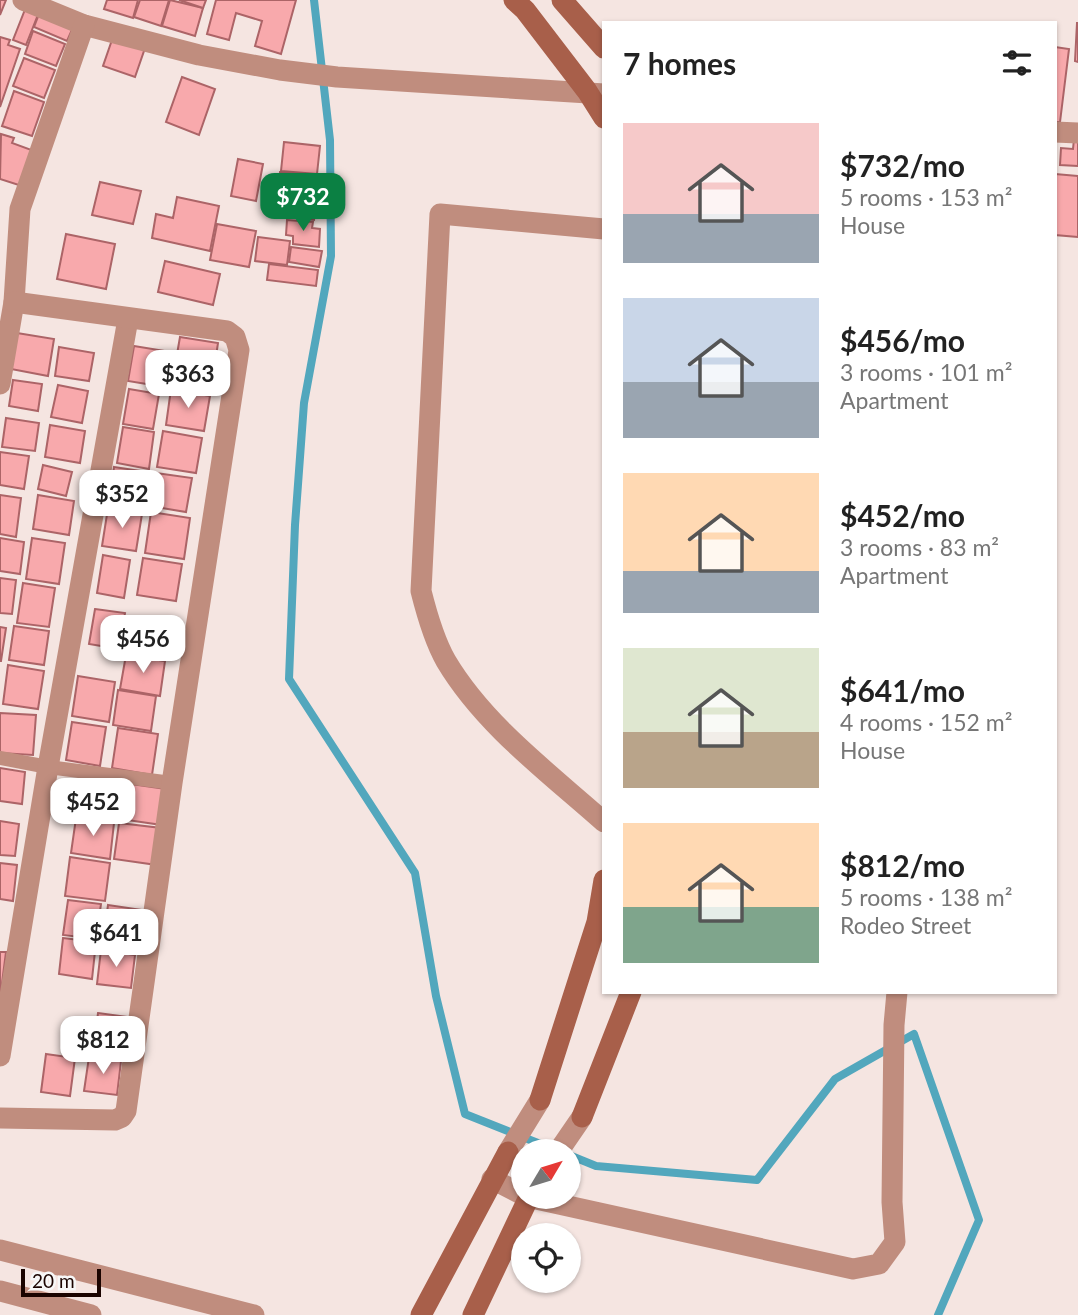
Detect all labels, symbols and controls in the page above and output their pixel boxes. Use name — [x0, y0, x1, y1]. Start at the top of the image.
icon: filters — [998, 44, 1036, 82]
text: 7 homes — [623, 45, 736, 81]
text: $732/mo — [840, 147, 965, 183]
icon: home — [679, 151, 763, 235]
pin: $732 — [262, 174, 344, 233]
text: $732 — [276, 182, 330, 210]
text: 5 rooms · 153 m² — [840, 183, 1012, 211]
text: House — [840, 211, 905, 239]
text: $456/mo — [840, 322, 965, 358]
icon: home — [679, 326, 763, 410]
pin: $363 — [147, 350, 229, 410]
text: 3 rooms · 101 m² — [840, 358, 1012, 386]
text: $363 — [161, 359, 215, 387]
text: Apartment — [840, 386, 948, 414]
pin: $352 — [81, 470, 163, 530]
text: $352 — [95, 479, 149, 507]
text: $452/mo — [840, 497, 965, 533]
icon: home — [679, 501, 763, 585]
text: 3 rooms · 83 m² — [840, 533, 999, 561]
text: Apartment — [840, 561, 948, 589]
pin: $456 — [102, 616, 184, 675]
text: $456 — [116, 624, 170, 652]
text: $641/mo — [840, 672, 965, 708]
icon: home — [679, 676, 763, 760]
text: 4 rooms · 152 m² — [840, 708, 1012, 736]
text: House — [840, 736, 905, 764]
pin: $452 — [52, 778, 134, 838]
text: $452 — [66, 787, 120, 815]
text: $812/mo — [840, 847, 965, 883]
icon: home — [679, 851, 763, 935]
text: 5 rooms · 138 m² — [840, 883, 1012, 911]
pin: $641 — [75, 909, 157, 969]
text: Rodeo Street — [840, 911, 971, 939]
text: $641 — [89, 918, 143, 946]
pin: $812 — [62, 1016, 144, 1076]
text: $812 — [76, 1025, 130, 1053]
north arrow — [511, 1139, 581, 1209]
map controls — [511, 1139, 581, 1293]
button: locate — [511, 1223, 581, 1293]
scale bar — [21, 1266, 102, 1298]
text: 20 m — [32, 1269, 75, 1292]

